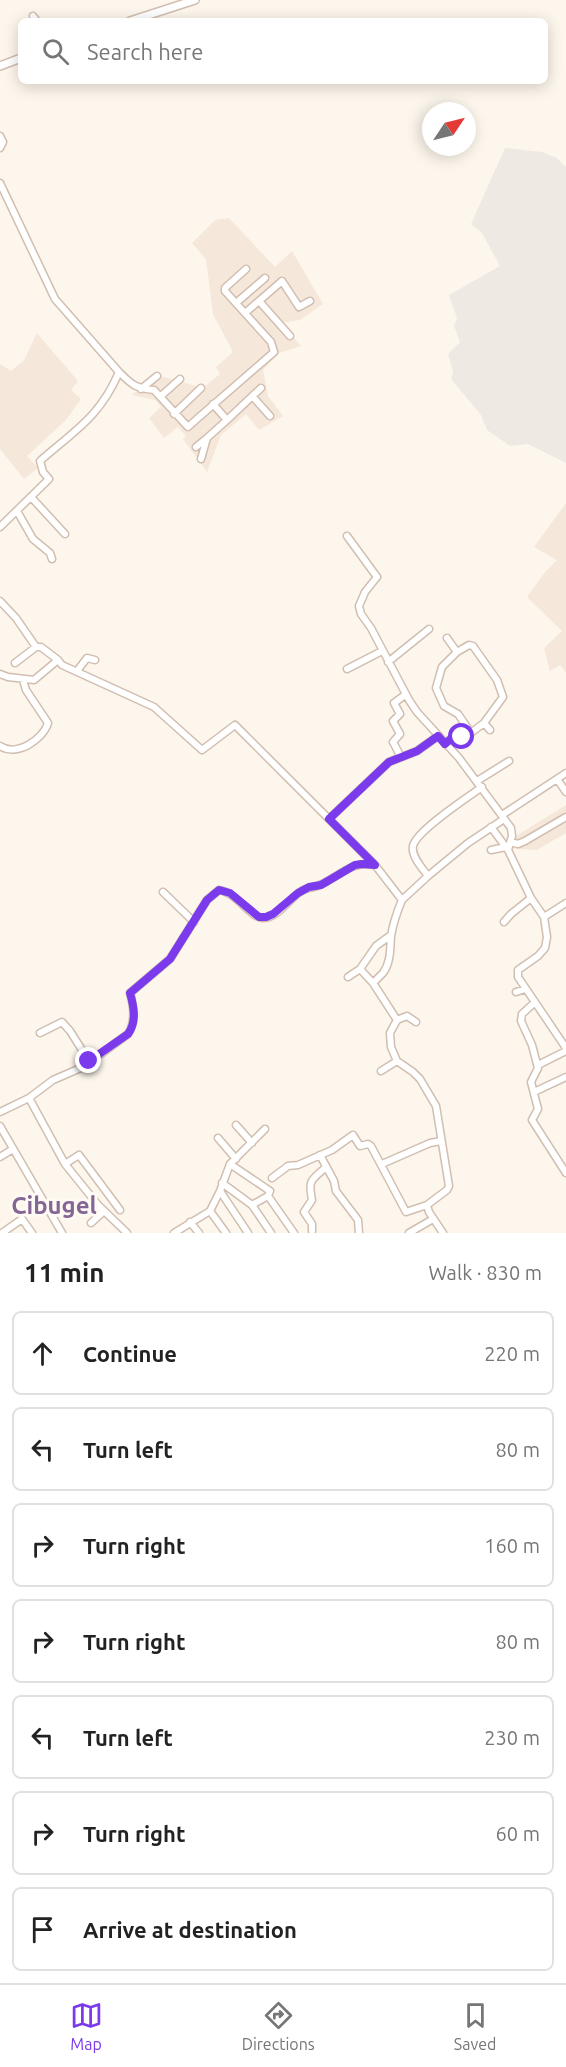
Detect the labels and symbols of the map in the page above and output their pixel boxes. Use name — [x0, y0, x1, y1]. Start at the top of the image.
north arrow — [422, 102, 476, 156]
route start — [448, 723, 474, 749]
route end — [75, 1047, 101, 1073]
district label: Cibugel — [11, 1192, 97, 1219]

